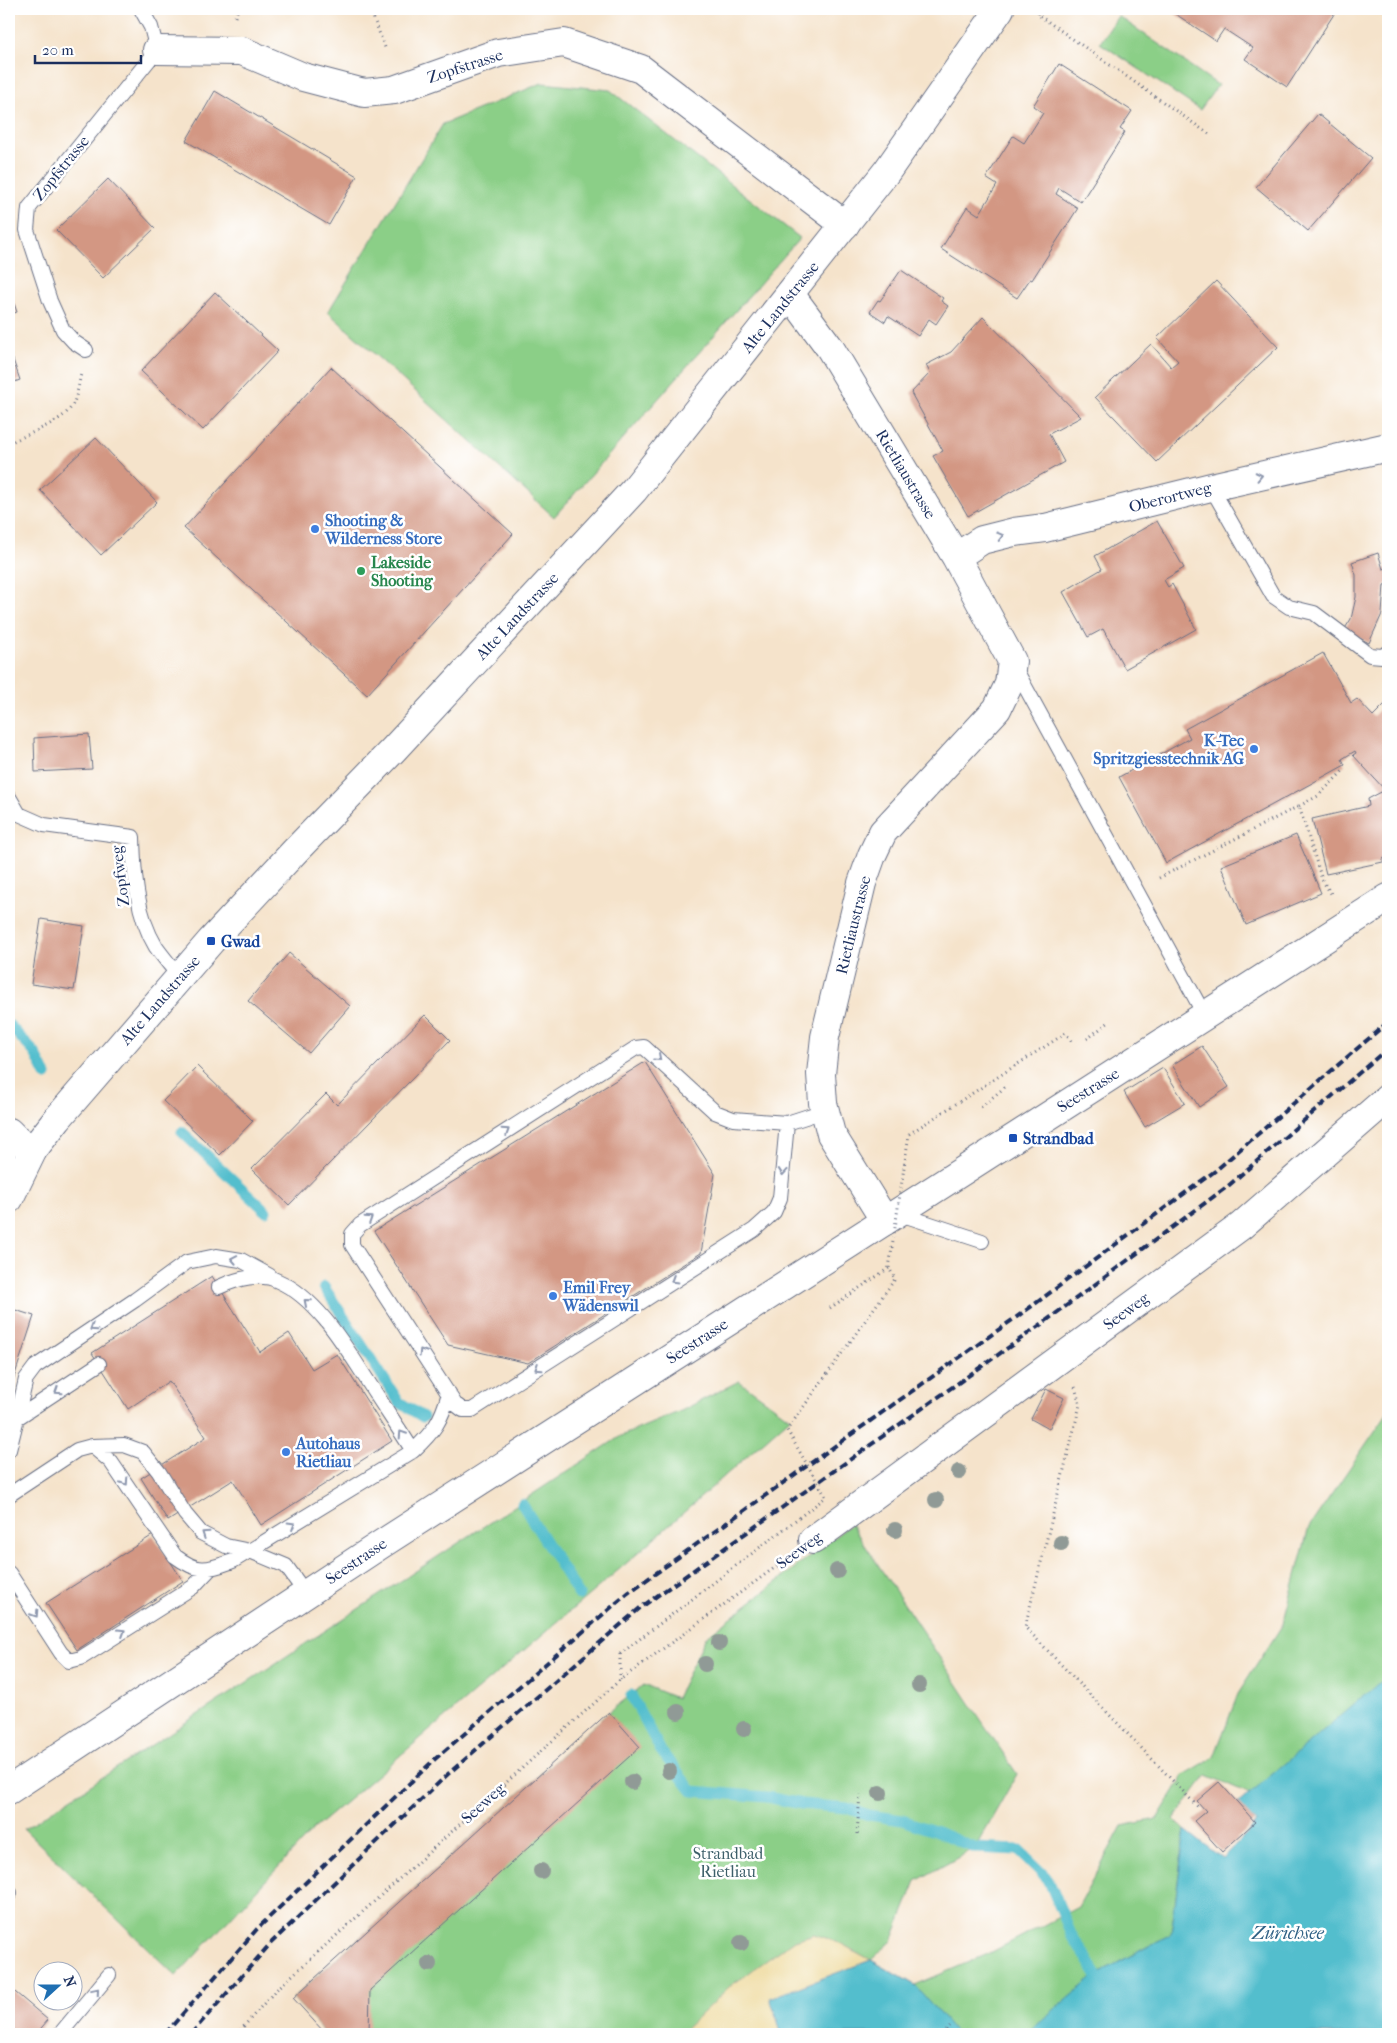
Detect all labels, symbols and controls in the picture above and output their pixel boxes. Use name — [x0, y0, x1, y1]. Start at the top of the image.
scale bar — [35, 32, 141, 64]
text: 20 m — [42, 41, 74, 59]
street label: Zopfstrasse — [425, 45, 505, 87]
street label: Zopfstrasse — [29, 132, 93, 204]
street label: Alte Landstrasse — [737, 257, 823, 357]
street label: Rietliaustrasse — [872, 426, 940, 522]
one-way arrow — [1254, 471, 1263, 482]
street label: Oberortweg — [1127, 477, 1214, 516]
place label: Shooting & Wilderness Store — [324, 511, 442, 548]
marker: Shooting & Wilderness Store — [309, 523, 321, 535]
one-way arrow — [995, 531, 1003, 541]
place label: Lakeside Shooting — [371, 553, 433, 591]
marker: Lakeside Shooting — [355, 565, 367, 577]
street label: Alte Landstrasse — [471, 568, 562, 664]
place label: K-Tec Spritzgiesstechnik AG — [1093, 731, 1245, 769]
marker: K-Tec Spritzgiesstechnik AG — [1248, 743, 1260, 755]
street label: Zopfweg — [107, 844, 133, 907]
street label: Rietliaustrasse — [832, 874, 874, 976]
place label: Gwad — [221, 932, 261, 951]
marker: Gwad — [205, 935, 217, 947]
street label: Alte Landstrasse — [115, 951, 204, 1049]
one-way arrow — [652, 1052, 661, 1061]
street label: Seestrasse — [1053, 1063, 1123, 1117]
one-way arrow — [500, 1128, 510, 1137]
place label: Strandbad — [1023, 1129, 1095, 1148]
marker: Strandbad — [1007, 1132, 1019, 1144]
one-way arrow — [778, 1168, 789, 1176]
one-way arrow — [364, 1216, 373, 1225]
one-way arrow — [229, 1254, 238, 1264]
one-way arrow — [671, 1274, 680, 1283]
place label: Emil Frey Wädenswil — [562, 1278, 639, 1315]
street label: Seeweg — [1099, 1288, 1153, 1334]
marker: Emil Frey Wädenswil — [547, 1290, 559, 1302]
one-way arrow — [304, 1299, 313, 1308]
street label: Seestrasse — [663, 1314, 731, 1368]
one-way arrow — [89, 1321, 98, 1331]
one-way arrow — [419, 1349, 428, 1358]
one-way arrow — [534, 1362, 543, 1371]
one-way arrow — [55, 1384, 64, 1394]
one-way arrow — [399, 1430, 408, 1439]
place label: Autohaus Rietliau — [295, 1434, 360, 1471]
marker: Autohaus Rietliau — [280, 1446, 292, 1458]
one-way arrow — [119, 1476, 128, 1486]
one-way arrow — [287, 1522, 296, 1532]
street label: Seeweg — [772, 1527, 826, 1573]
one-way arrow — [201, 1531, 210, 1541]
street label: Seestrasse — [322, 1534, 390, 1588]
one-way arrow — [29, 1609, 39, 1618]
one-way arrow — [117, 1629, 126, 1638]
street label: Seeweg — [457, 1778, 509, 1827]
park label: Strandbad Rietliau — [693, 1844, 764, 1881]
water label: Zürichsee — [1251, 1923, 1325, 1944]
north arrow — [32, 1960, 82, 2010]
text: N — [60, 1974, 80, 1990]
one-way arrow — [90, 1988, 99, 1997]

